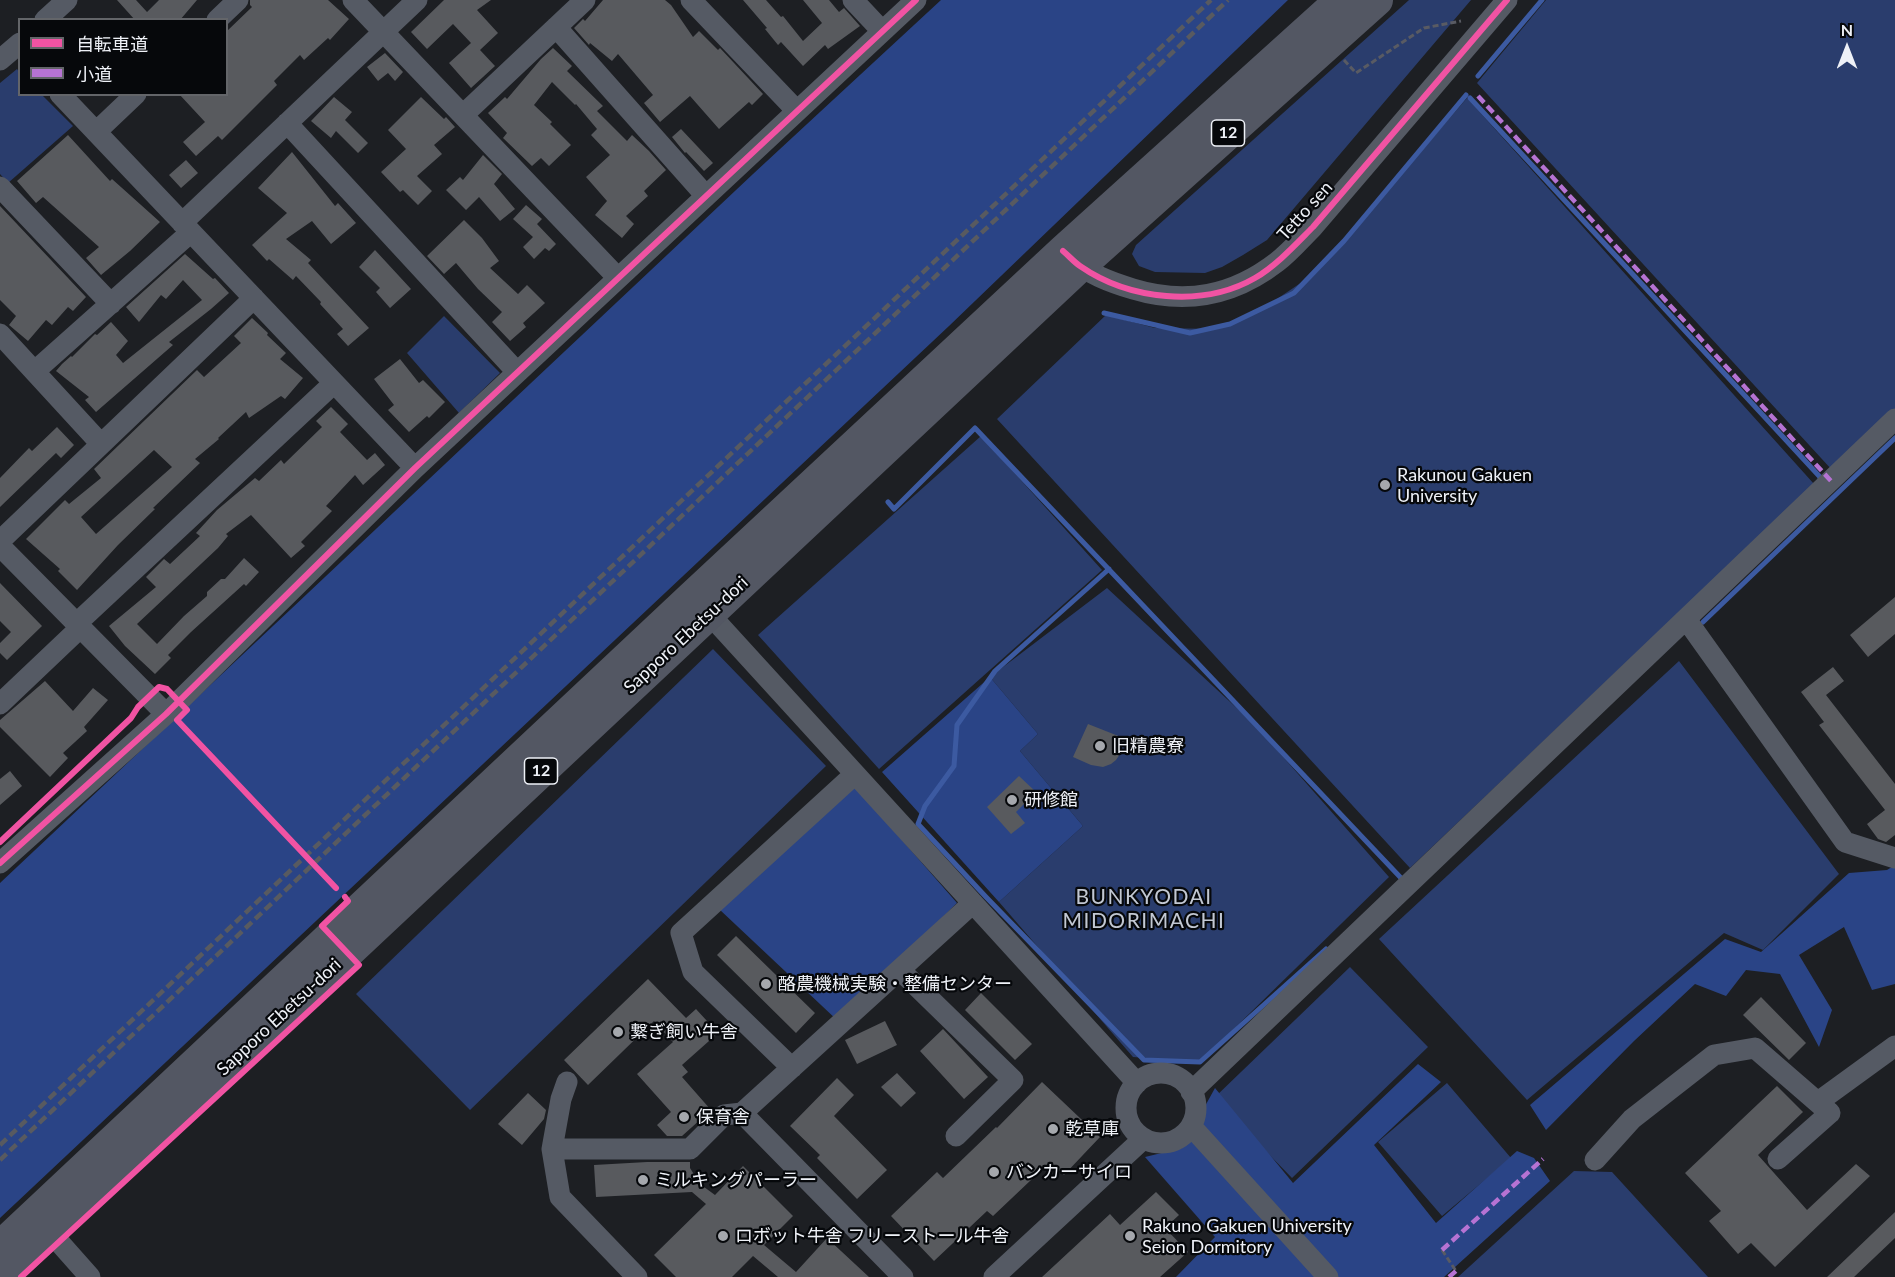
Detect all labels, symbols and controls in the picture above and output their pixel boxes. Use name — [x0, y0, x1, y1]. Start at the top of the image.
legend — [18, 18, 228, 96]
north arrow — [1817, 18, 1877, 78]
text: N — [1841, 20, 1853, 39]
text: 自転車道 — [76, 33, 148, 55]
text: 小道 — [76, 63, 112, 85]
road number: 12 — [1212, 120, 1244, 146]
street label: Tetto sen — [1273, 177, 1337, 245]
place label: Rakunou Gakuen University — [1397, 464, 1532, 506]
marker: Rakunou Gakuen University — [1378, 478, 1392, 492]
street label: Sapporo Ebetsu-dori — [619, 572, 753, 698]
place label: 旧精農寮 — [1112, 735, 1184, 757]
marker: 旧精農寮 — [1093, 739, 1107, 753]
road number: 12 — [524, 758, 558, 784]
place label: 研修館 — [1024, 789, 1078, 811]
marker: 研修館 — [1005, 793, 1019, 807]
district label: BUNKYODAI MIDORIMACHI — [1063, 884, 1225, 934]
street label: Sapporo Ebetsu-dori — [212, 954, 346, 1080]
place label: 酪農機械実験・整備センター — [778, 973, 1012, 995]
marker: 酪農機械実験・整備センター — [759, 977, 773, 991]
place label: 繋ぎ飼い牛舎 — [630, 1021, 738, 1043]
marker: 繋ぎ飼い牛舎 — [611, 1025, 625, 1039]
place label: 保育舎 — [696, 1106, 750, 1128]
marker: 保育舎 — [677, 1110, 691, 1124]
place label: 乾草庫 — [1065, 1118, 1119, 1140]
marker: 乾草庫 — [1046, 1122, 1060, 1136]
place label: バンカーサイロ — [1006, 1161, 1132, 1183]
marker: バンカーサイロ — [987, 1165, 1001, 1179]
place label: ミルキングパーラー — [655, 1169, 817, 1191]
marker: ミルキングパーラー — [636, 1173, 650, 1187]
place label: Rakuno Gakuen University Seion Dormitory — [1142, 1215, 1352, 1258]
place label: ロボット牛舎 フリーストール牛舎 — [735, 1225, 1010, 1247]
marker: ロボット牛舎 フリーストール牛舎 — [716, 1229, 730, 1243]
marker: Rakuno Gakuen University Seion Dormitory — [1123, 1229, 1137, 1243]

